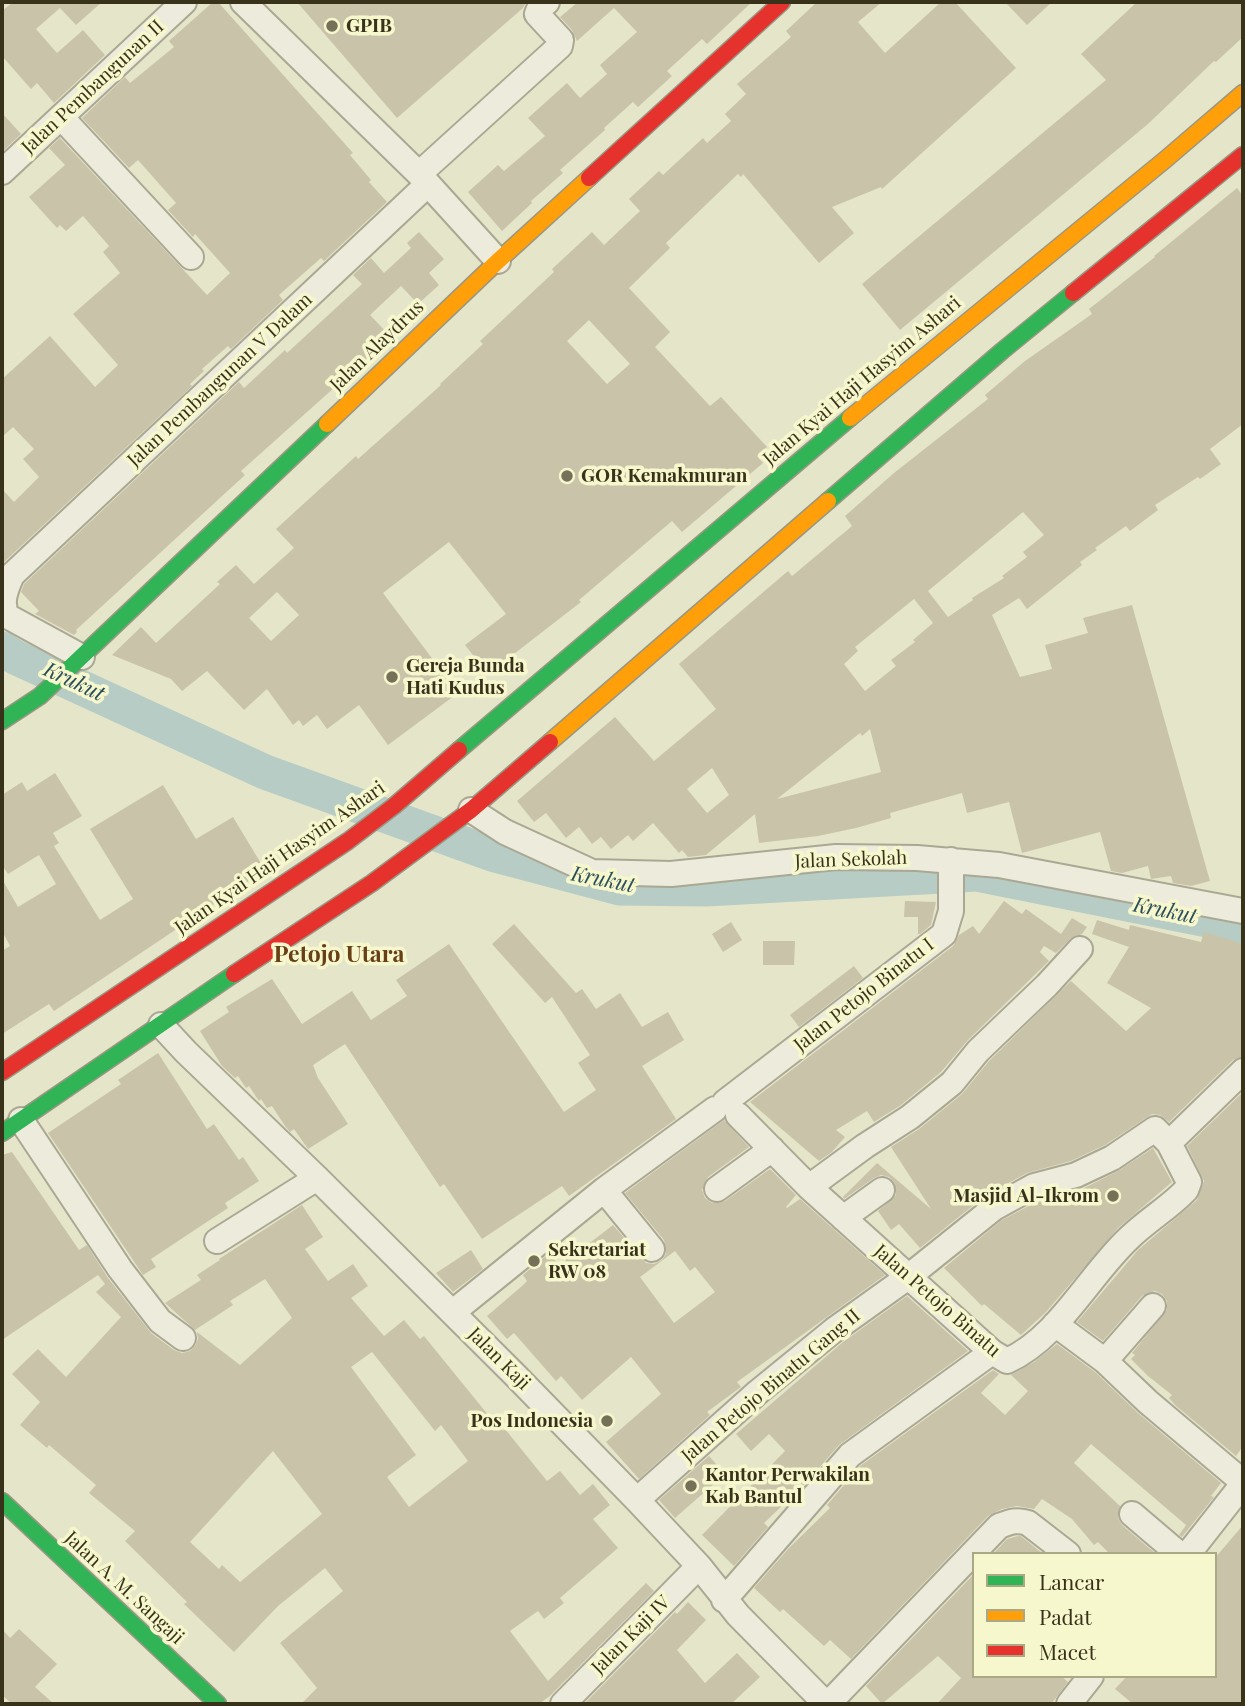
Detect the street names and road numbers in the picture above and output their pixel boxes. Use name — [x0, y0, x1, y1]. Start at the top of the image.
street label: Jalan Pembangunan II — [17, 15, 169, 159]
street label: Jalan Pembangunan V Dalam — [123, 288, 317, 472]
street label: Jalan Kyai Haji Hasyim Ashari — [758, 292, 966, 470]
street label: Jalan Alaydrus — [325, 296, 429, 396]
street label: Jalan Kyai Haji Hasyim Ashari — [171, 777, 389, 939]
street label: Jalan Sekolah — [794, 847, 908, 873]
street label: Jalan Petojo Binatu I — [790, 933, 938, 1057]
street label: Jalan Petojo Binatu — [869, 1240, 1005, 1362]
street label: Jalan Petojo Binatu Gang II — [677, 1305, 865, 1467]
street label: Jalan Kaji — [463, 1323, 535, 1395]
street label: Jalan A. M. Sangaji — [60, 1527, 188, 1649]
street label: Jalan Kaji IV — [587, 1591, 675, 1679]

